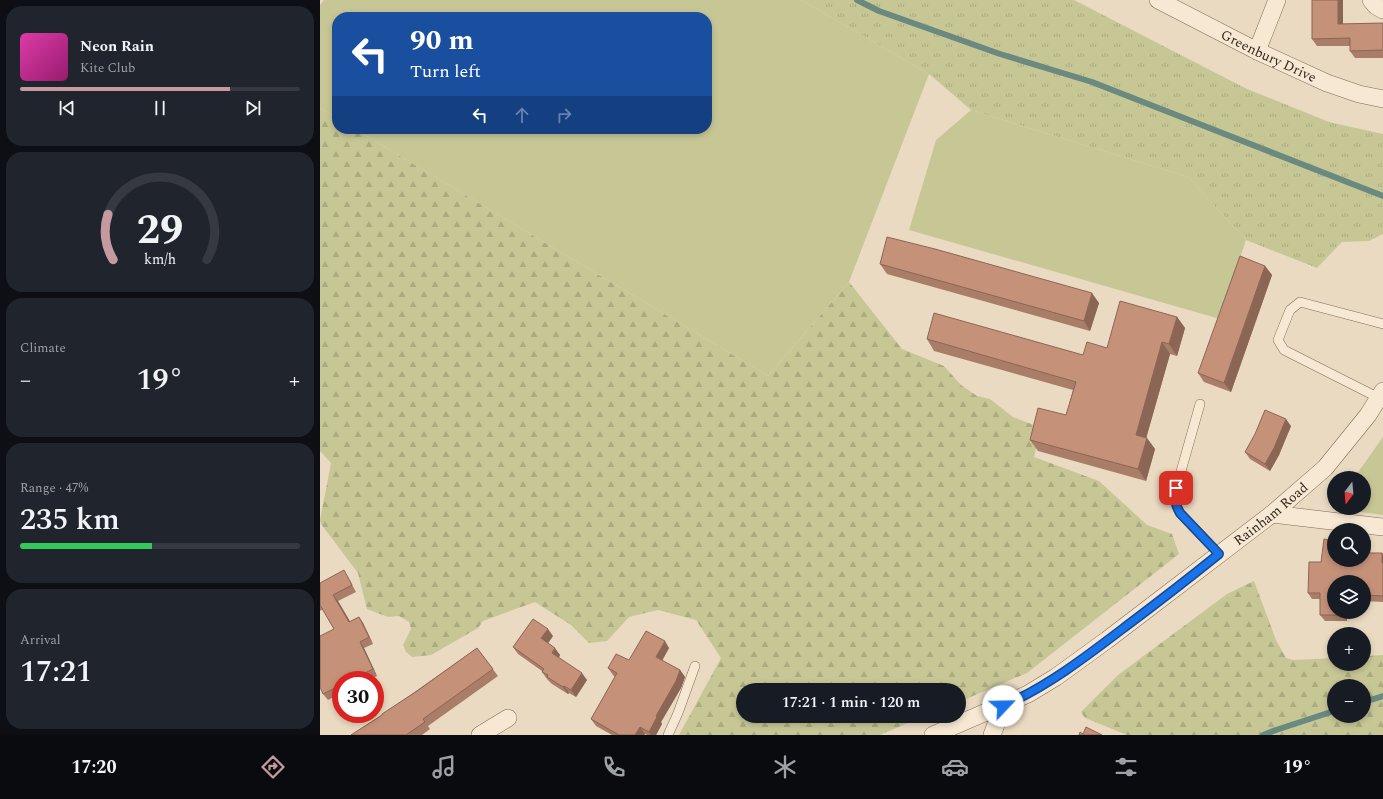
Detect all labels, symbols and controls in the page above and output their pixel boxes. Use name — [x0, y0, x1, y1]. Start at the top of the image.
text: 90 m — [410, 19, 474, 62]
street label: Greenbury Drive — [1217, 24, 1320, 87]
icon: left — [344, 28, 396, 80]
text: Neon Rain — [80, 35, 154, 58]
text: Kite Club — [80, 58, 135, 78]
text: Turn left — [410, 58, 481, 85]
icon: previous — [56, 97, 78, 119]
icon: pause — [149, 97, 171, 119]
icon: next — [242, 97, 264, 119]
icon: left — [469, 104, 491, 126]
icon: ahead — [511, 104, 533, 126]
icon: right — [553, 104, 575, 126]
text: 29 — [137, 198, 183, 261]
text: km/h — [144, 248, 176, 270]
text: Climate — [20, 338, 66, 358]
text: 19° — [136, 357, 184, 403]
text: − — [20, 364, 31, 397]
text: + — [289, 364, 300, 397]
pin — [1159, 471, 1193, 505]
north arrow — [1327, 471, 1371, 515]
map controls — [1327, 471, 1371, 723]
icon: arrive — [1165, 477, 1187, 499]
street label: Rainham Road — [1229, 477, 1313, 550]
text: Range · 47% — [20, 478, 88, 498]
text: 235 km — [20, 497, 120, 543]
button: search — [1327, 523, 1371, 567]
button: layers — [1327, 575, 1371, 619]
button: + — [1327, 627, 1371, 671]
text: Arrival — [20, 630, 61, 650]
text: 17:21 — [20, 649, 92, 695]
speed limit sign: 30 — [332, 671, 384, 723]
button: − — [1327, 679, 1371, 723]
position arrow — [982, 685, 1024, 727]
text: 17:21 · 1 min · 120 m — [782, 691, 920, 714]
icon: directions — [259, 753, 287, 781]
icon: music — [430, 753, 458, 781]
icon: phone — [600, 753, 628, 781]
icon: climate — [771, 753, 799, 781]
icon: car — [941, 753, 969, 781]
icon: filters — [1112, 753, 1140, 781]
text: 17:20 — [71, 754, 117, 781]
text: 19° — [1282, 754, 1312, 781]

